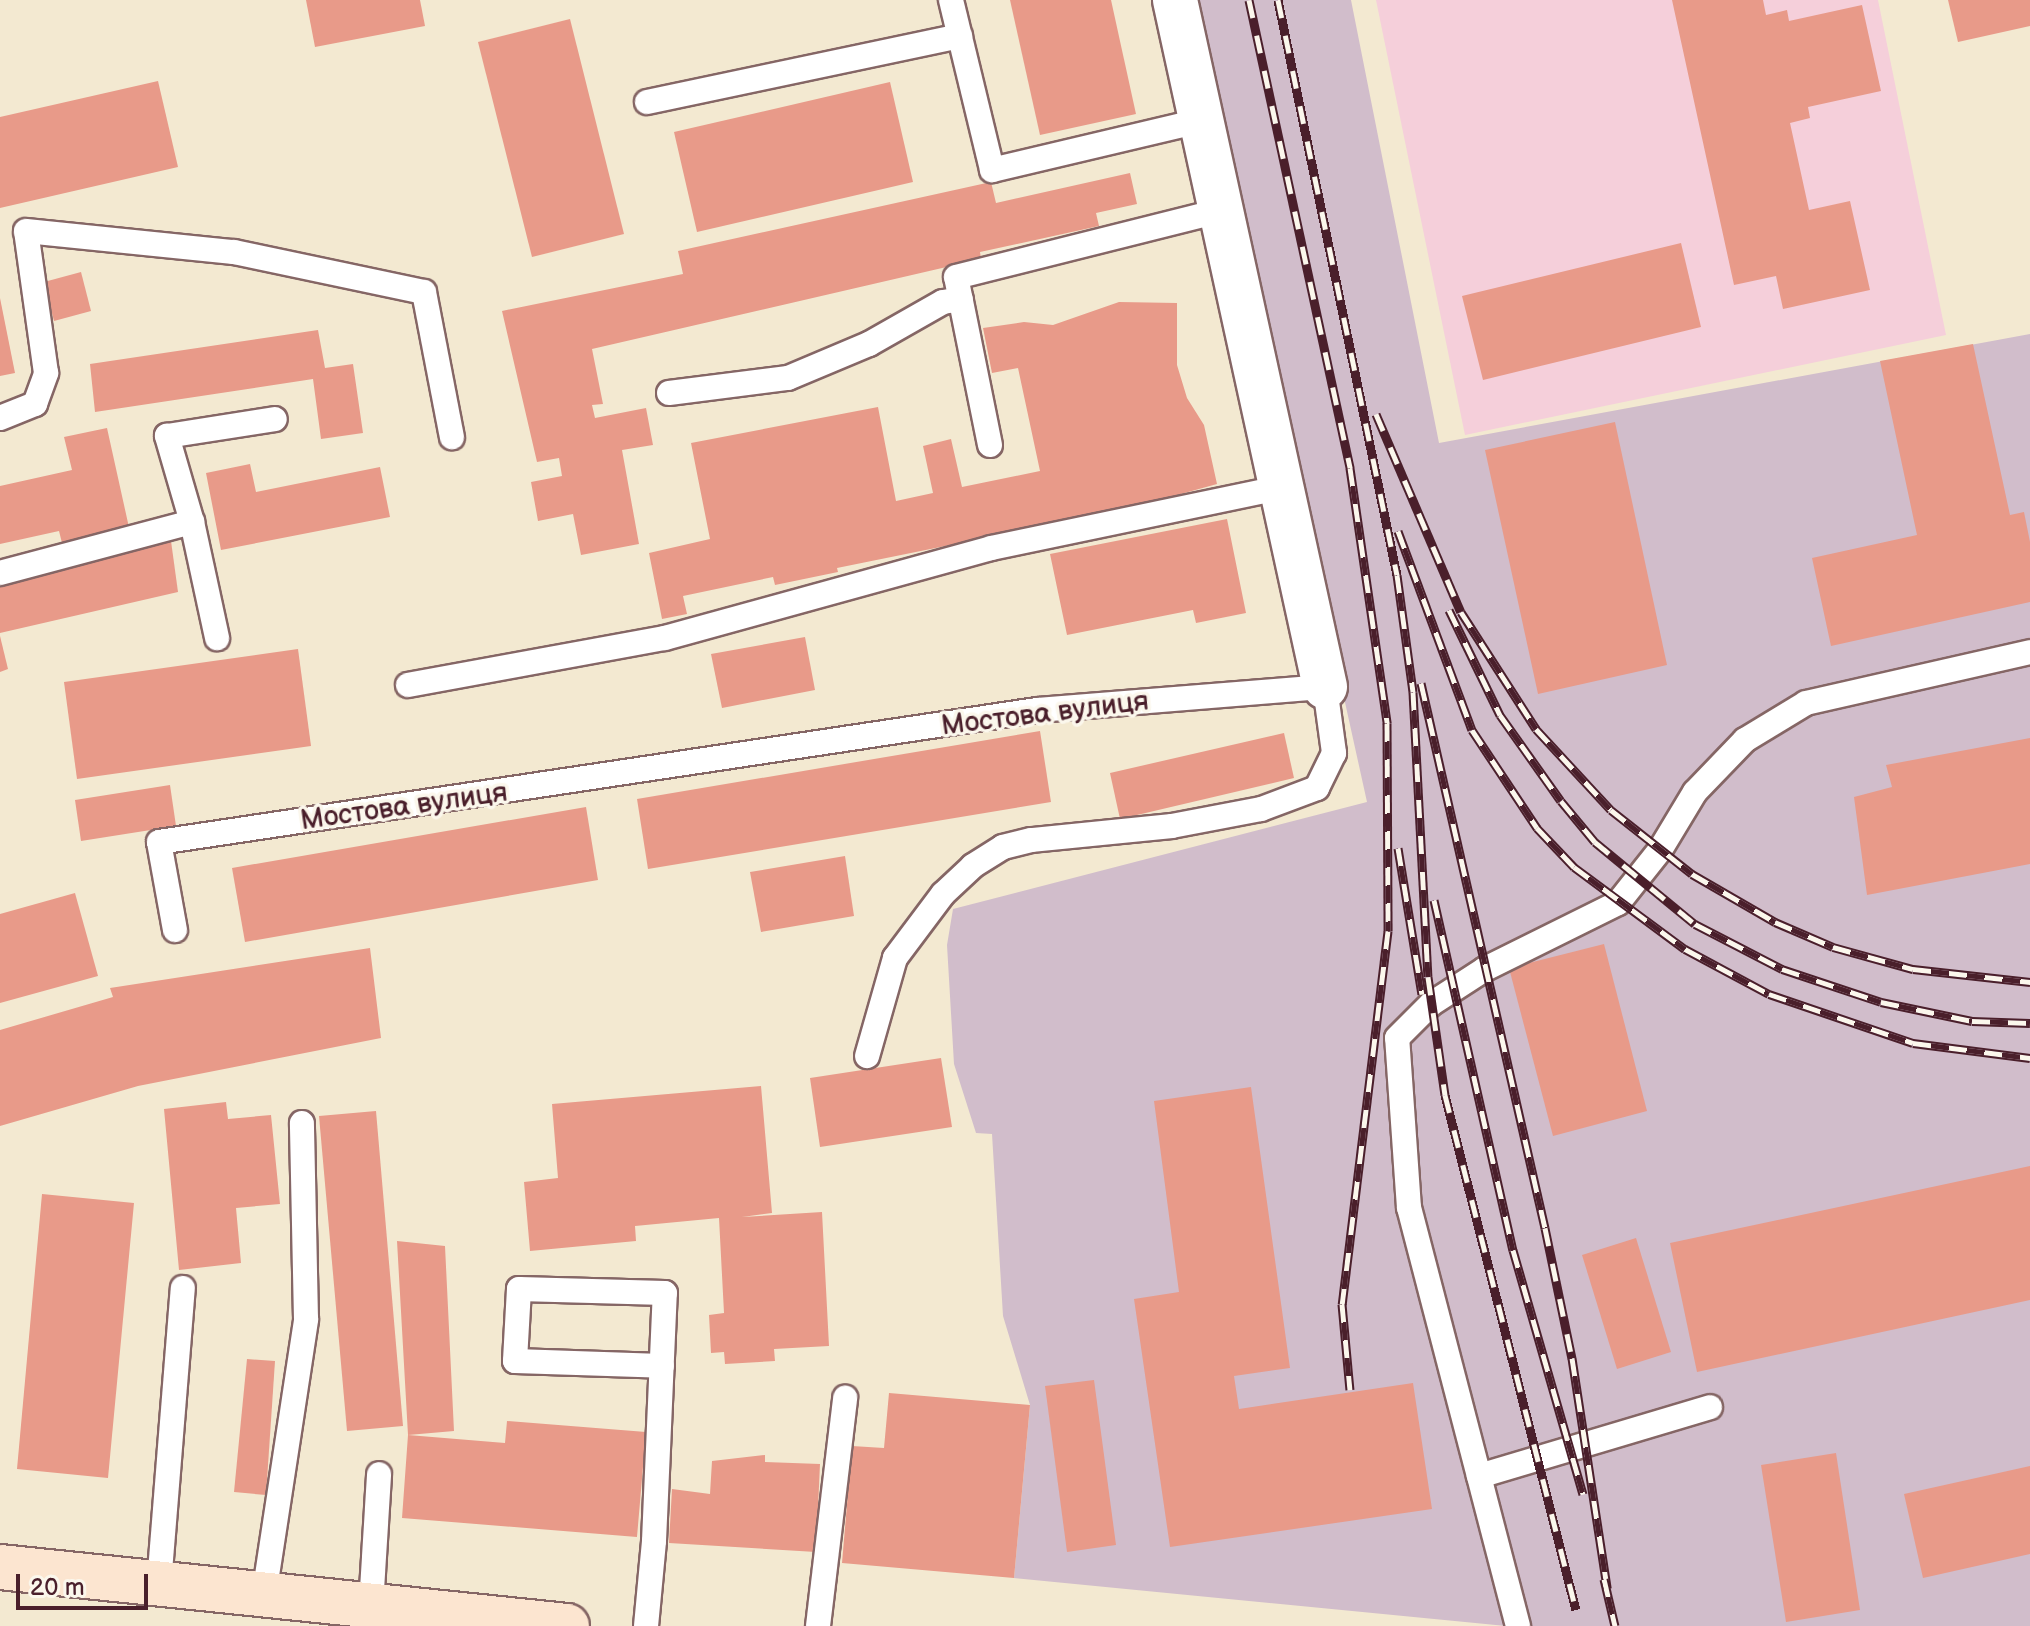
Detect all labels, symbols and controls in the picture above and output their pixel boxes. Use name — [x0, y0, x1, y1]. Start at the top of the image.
street label: Мостова вулиця — [939, 685, 1151, 743]
street label: Мостова вулиця — [298, 776, 510, 838]
scale bar — [20, 1558, 152, 1608]
text: 20 m — [30, 1573, 85, 1602]

